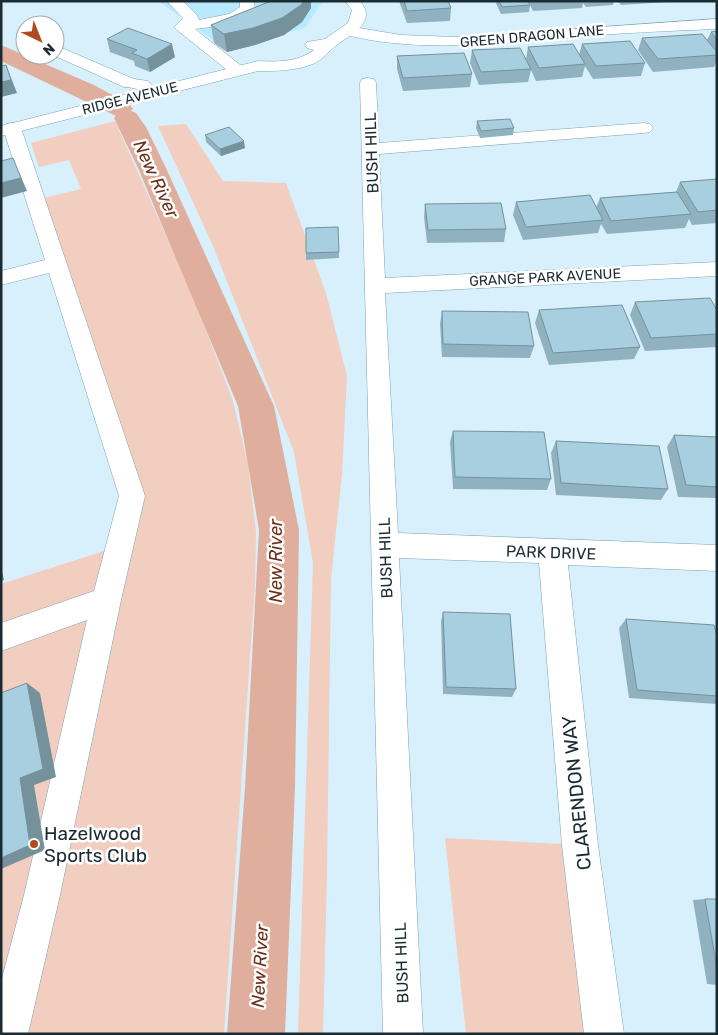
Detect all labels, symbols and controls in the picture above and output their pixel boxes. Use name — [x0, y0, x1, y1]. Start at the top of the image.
north arrow — [15, 15, 65, 65]
street label: GREEN DRAGON LANE — [459, 22, 605, 51]
text: N — [39, 39, 58, 59]
street label: RIDGE AVENUE — [80, 78, 180, 119]
street label: BUSH HILL — [361, 112, 382, 194]
water label: New River — [128, 136, 184, 223]
street label: GRANGE PARK AVENUE — [469, 265, 621, 290]
street label: BUSH HILL — [375, 517, 396, 599]
water label: New River — [265, 518, 287, 603]
street label: PARK DRIVE — [506, 541, 596, 564]
street label: CLARENDON WAY — [557, 715, 596, 871]
place label: Hazelwood Sports Club — [44, 822, 147, 867]
marker: Hazelwood Sports Club — [28, 838, 40, 850]
street label: BUSH HILL — [391, 922, 412, 1004]
water label: New River — [247, 923, 273, 1008]

